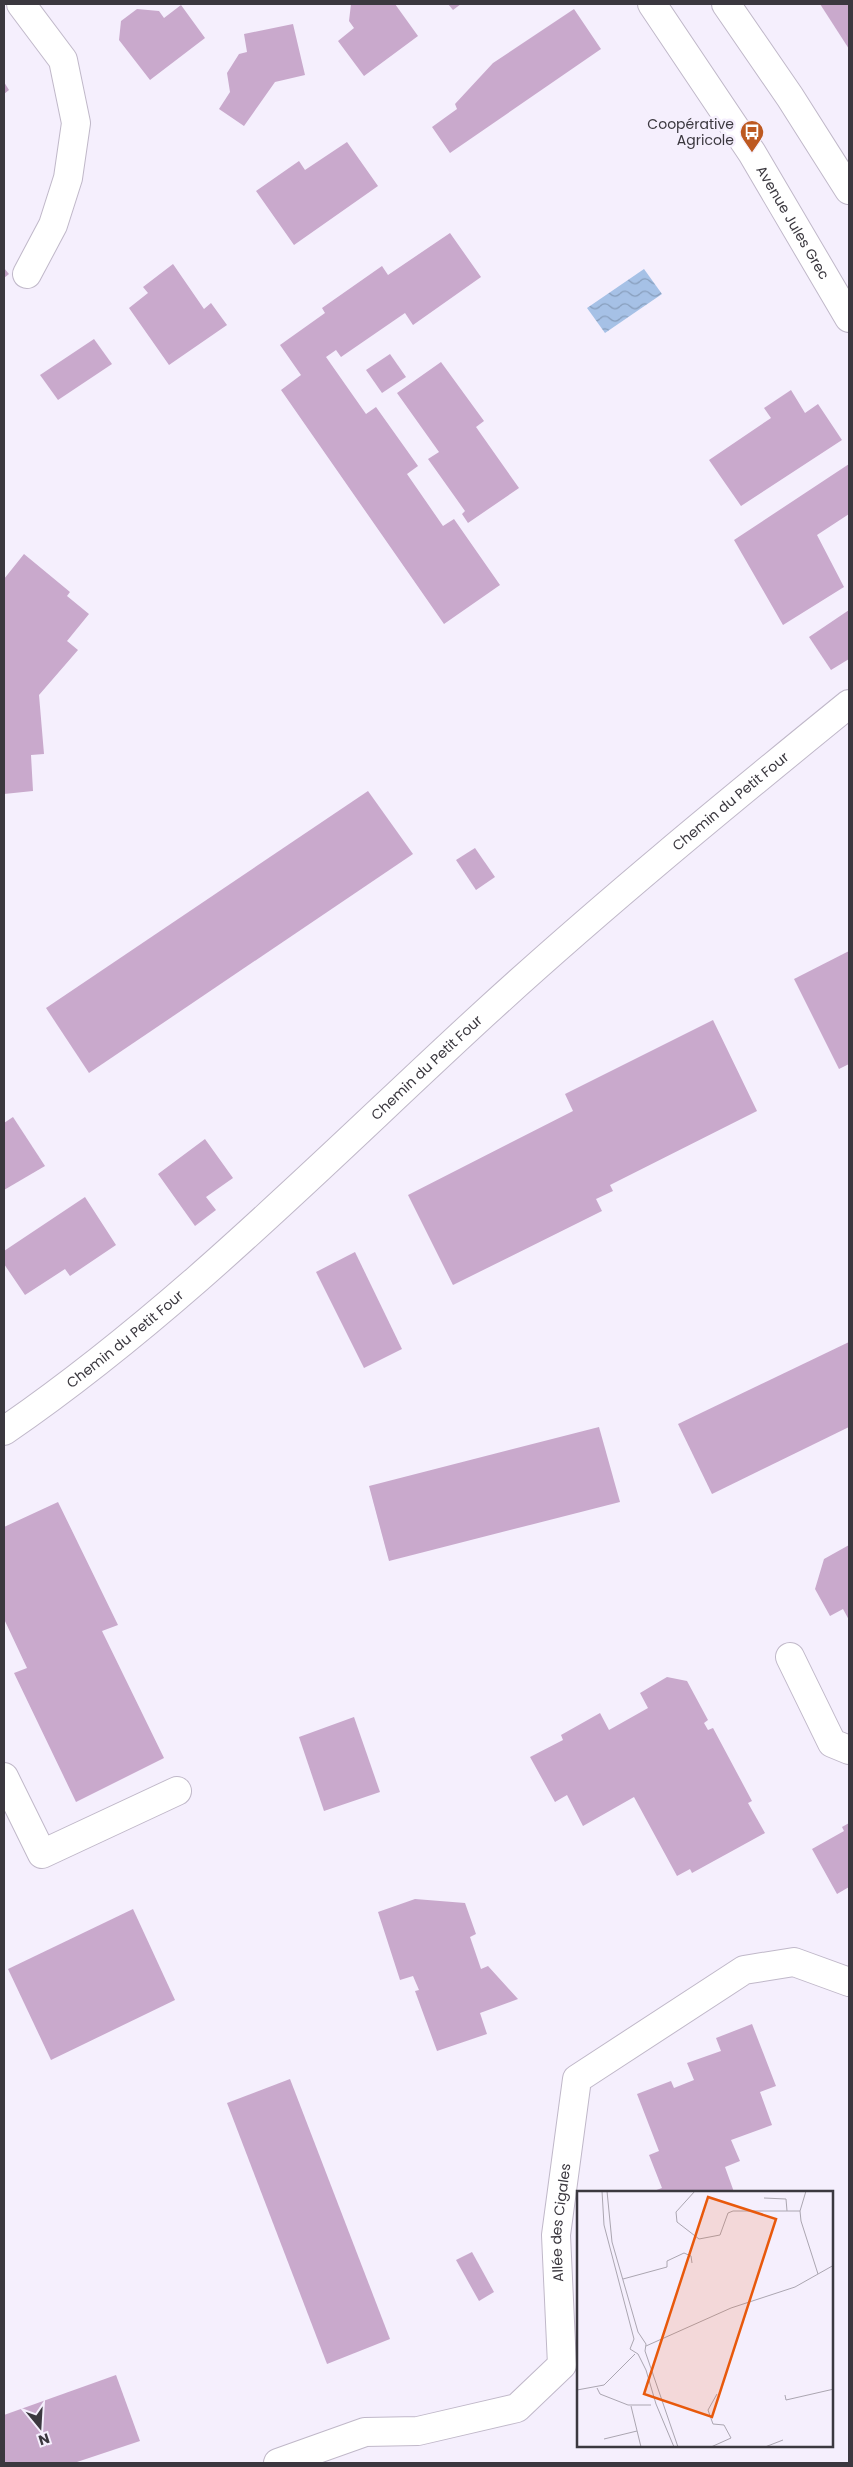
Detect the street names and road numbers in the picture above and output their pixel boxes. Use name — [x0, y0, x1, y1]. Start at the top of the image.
street label: Avenue Jules Grec — [751, 162, 834, 283]
street label: Chemin du Petit Four — [668, 747, 793, 855]
street label: Chemin du Petit Four — [367, 1010, 487, 1125]
street label: Chemin du Petit Four — [62, 1285, 188, 1393]
street label: Allée des Cigales — [546, 2162, 576, 2282]

